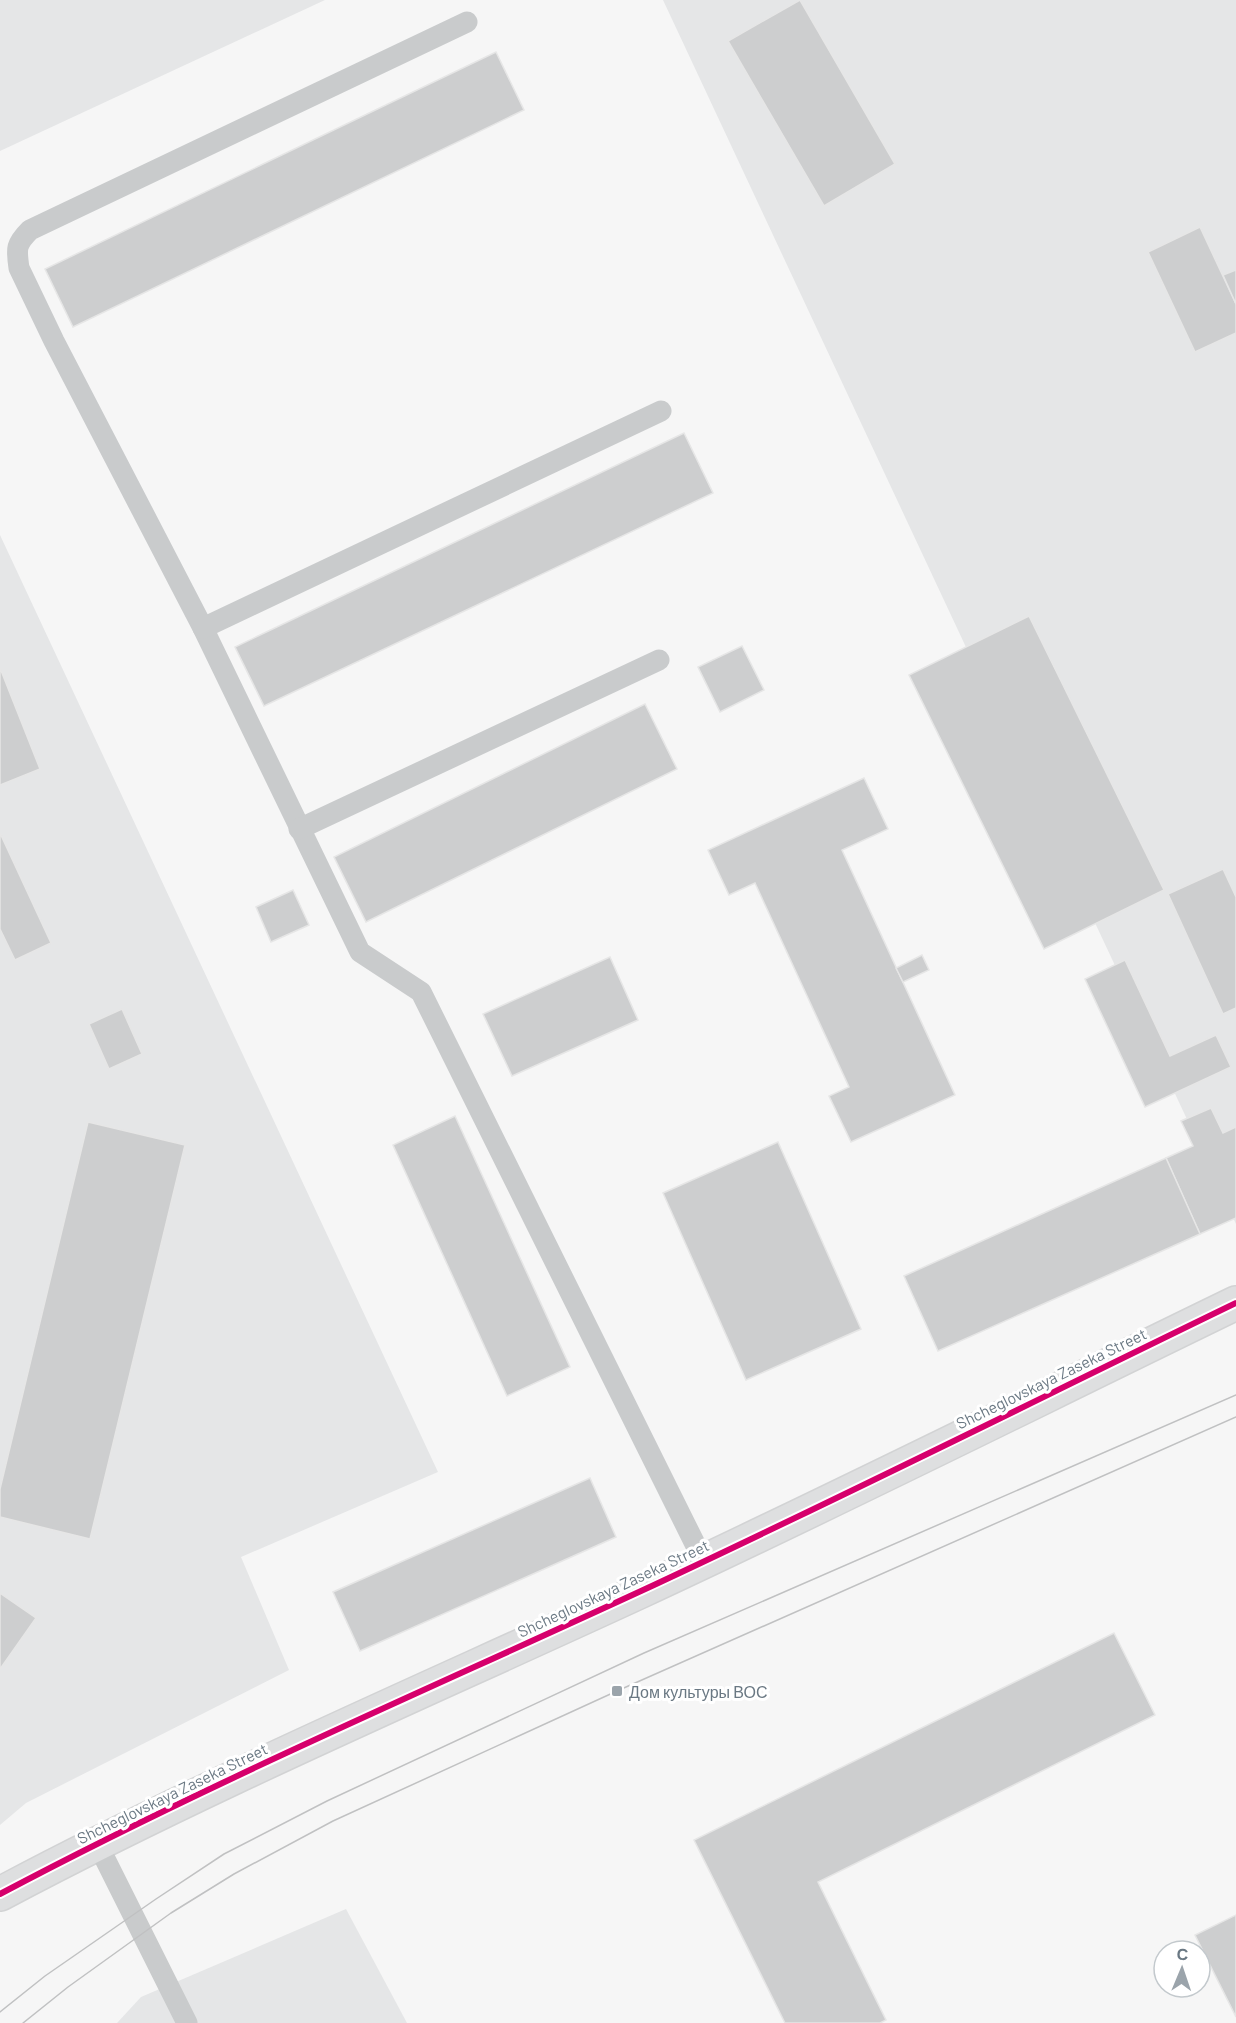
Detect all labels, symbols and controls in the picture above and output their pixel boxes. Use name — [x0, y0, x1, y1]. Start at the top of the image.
street label: Shcheglovskaya Zaseka Street — [953, 1324, 1149, 1432]
street label: Shcheglovskaya Zaseka Street — [514, 1535, 712, 1641]
place label: Дом культуры ВОС — [629, 1682, 767, 1701]
marker: Дом культуры ВОС — [610, 1684, 624, 1698]
street label: Shcheglovskaya Zaseka Street — [74, 1739, 270, 1847]
north arrow — [1152, 1939, 1212, 1999]
text: С — [1176, 1944, 1189, 1963]

